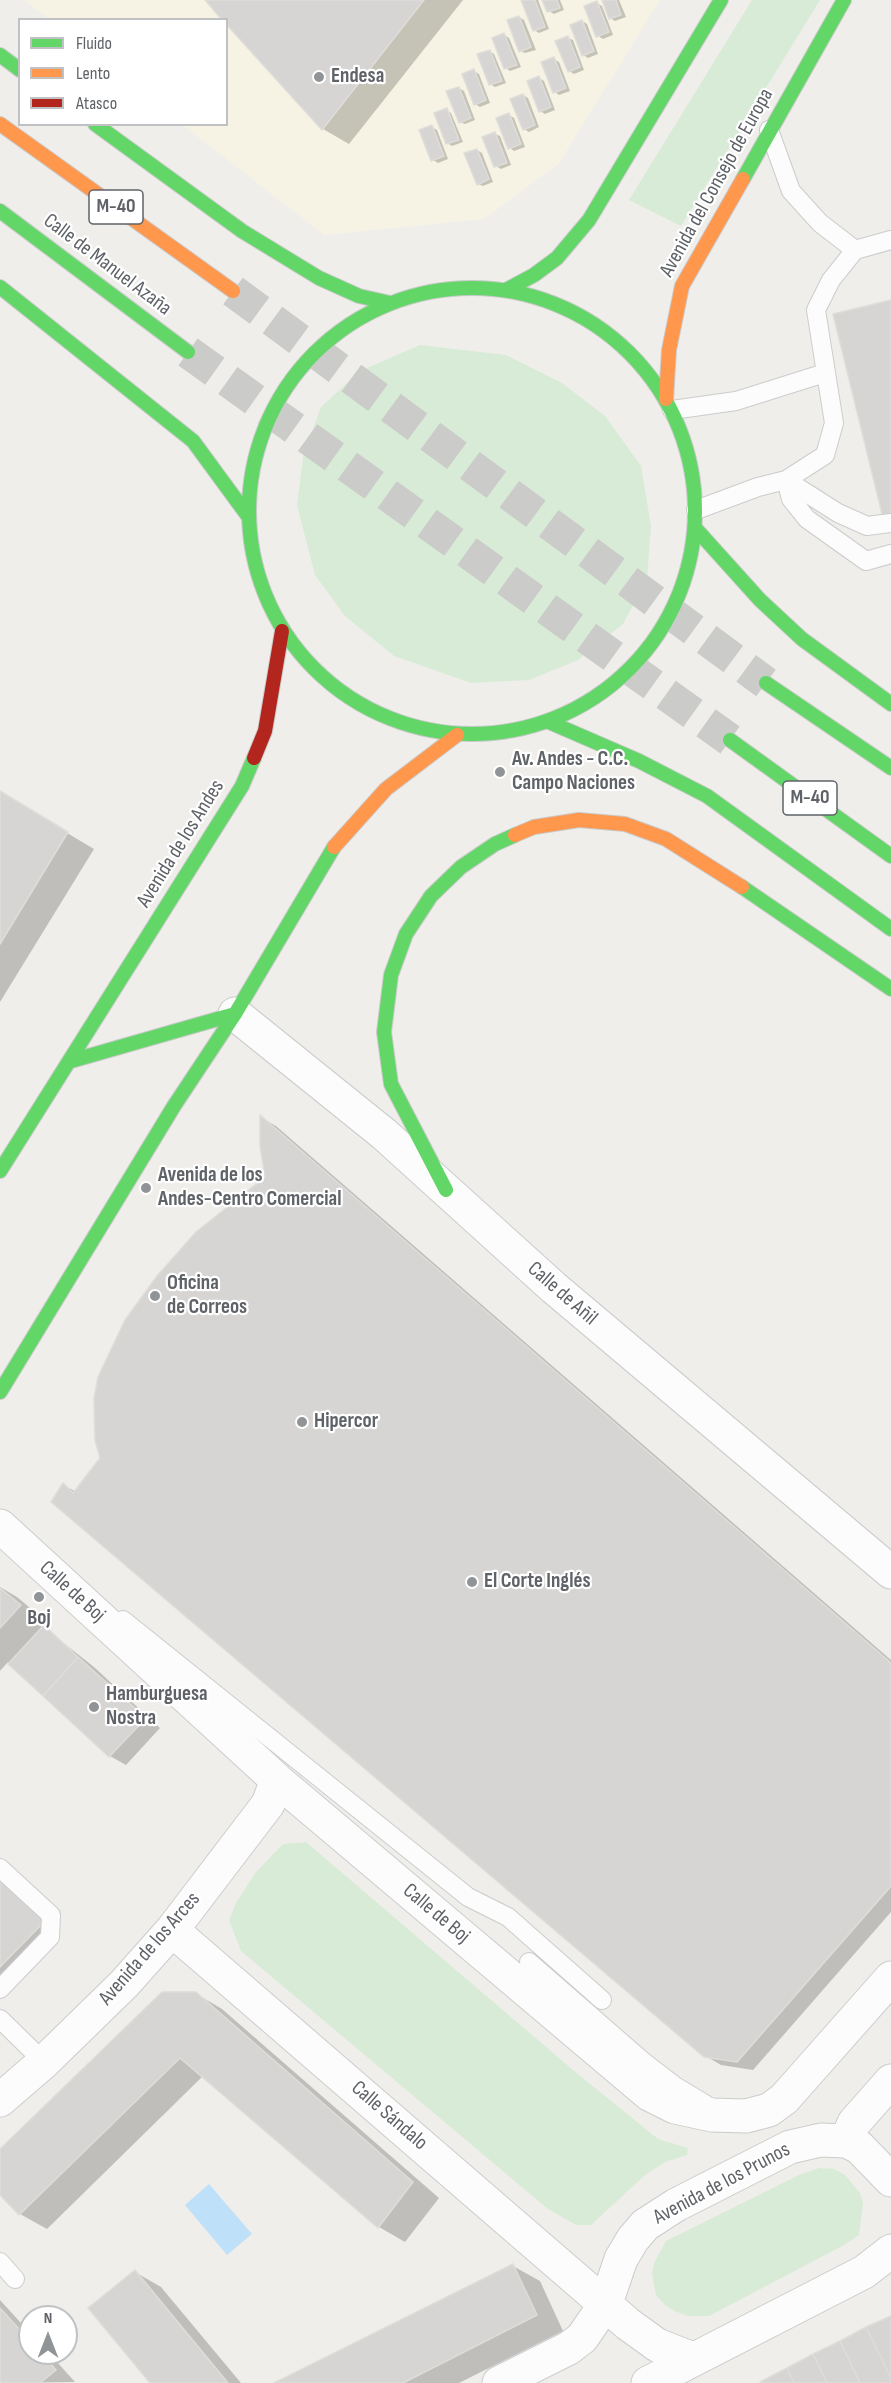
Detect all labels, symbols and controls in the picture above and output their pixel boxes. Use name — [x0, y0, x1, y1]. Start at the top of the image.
legend — [18, 18, 228, 126]
text: Fluido — [76, 33, 112, 54]
text: Lento — [76, 63, 110, 84]
place label: Endesa — [331, 64, 384, 90]
marker: Endesa — [312, 70, 326, 84]
street label: Avenida del Consejo de Europa — [655, 84, 779, 282]
text: Atasco — [76, 93, 117, 114]
road number: M-40 — [89, 190, 143, 224]
street label: Calle de Manuel Azaña — [38, 209, 176, 321]
place label: Av. Andes - C.C. Campo Naciones — [512, 747, 635, 797]
marker: Av. Andes - C.C. Campo Naciones — [493, 765, 507, 779]
street label: Avenida de los Andes — [132, 776, 230, 912]
road number: M-40 — [783, 781, 837, 815]
place label: Avenida de los Andes-Centro Comercial — [158, 1163, 341, 1213]
marker: Avenida de los Andes-Centro Comercial — [139, 1181, 153, 1195]
street label: Calle de Añil — [522, 1257, 602, 1331]
place label: Oficina de Correos — [167, 1271, 247, 1321]
marker: Oficina de Correos — [148, 1289, 162, 1303]
place label: Hipercor — [314, 1409, 378, 1435]
marker: Hipercor — [295, 1415, 309, 1429]
street label: Calle de Boj — [34, 1556, 110, 1628]
place label: El Corte Inglés — [484, 1569, 590, 1595]
marker: El Corte Inglés — [465, 1575, 479, 1589]
marker: Boj — [32, 1590, 46, 1604]
place label: Boj — [27, 1606, 51, 1632]
place label: Hamburguesa Nostra — [106, 1682, 208, 1732]
marker: Hamburguesa Nostra — [87, 1700, 101, 1714]
street label: Calle de Boj — [397, 1879, 475, 1949]
street label: Avenida de los Arces — [94, 1887, 206, 2011]
street label: Calle Sándalo — [346, 2076, 432, 2156]
street label: Avenida de los Prunos — [649, 2137, 795, 2231]
north arrow — [18, 2305, 78, 2365]
text: N — [44, 2309, 52, 2328]

